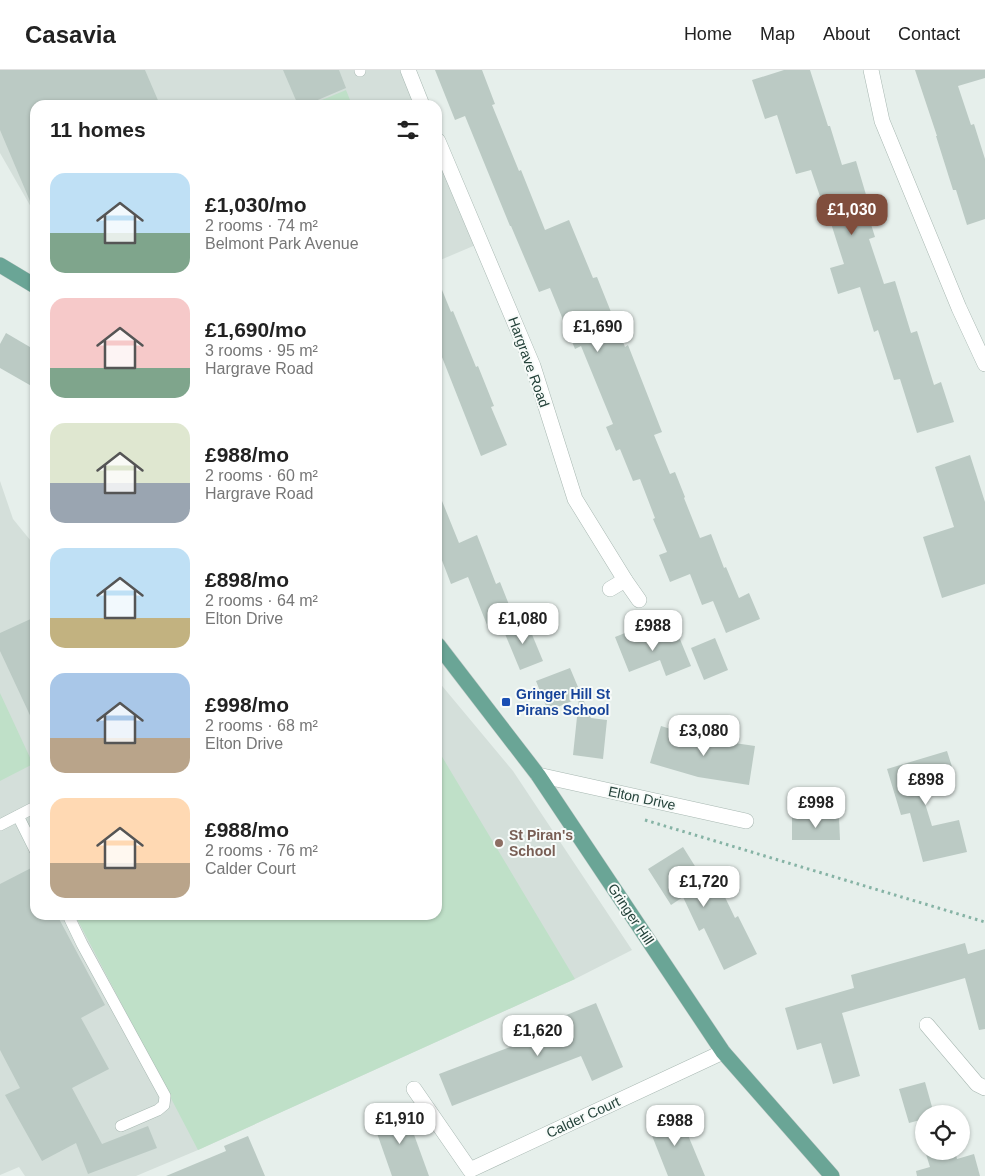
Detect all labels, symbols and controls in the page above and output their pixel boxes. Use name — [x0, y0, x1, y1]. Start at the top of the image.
text: Casavia — [25, 21, 116, 48]
text: Home — [684, 24, 732, 44]
text: Map — [760, 24, 795, 44]
text: About — [823, 24, 870, 44]
text: Contact — [898, 24, 960, 44]
icon: filters — [394, 116, 422, 144]
text: 11 homes — [50, 118, 146, 141]
icon: home — [90, 193, 150, 253]
text: £1,030/mo — [205, 193, 307, 216]
pin: £1,030 — [811, 194, 893, 236]
text: £1,030 — [828, 201, 876, 218]
text: 2 rooms · 74 m² — [205, 217, 318, 234]
text: Belmont Park Avenue — [205, 235, 359, 252]
pin: £1,690 — [557, 310, 639, 353]
street label: Hargrave Road — [505, 315, 553, 409]
icon: home — [90, 318, 150, 378]
text: £1,690/mo — [205, 318, 307, 341]
text: £1,690 — [574, 318, 622, 335]
text: 3 rooms · 95 m² — [205, 342, 318, 359]
text: Hargrave Road — [205, 360, 314, 377]
icon: home — [90, 443, 150, 503]
text: £988/mo — [205, 443, 289, 466]
text: 2 rooms · 60 m² — [205, 467, 318, 484]
text: Hargrave Road — [205, 485, 314, 502]
icon: home — [90, 568, 150, 628]
text: £898/mo — [205, 568, 289, 591]
text: 2 rooms · 64 m² — [205, 592, 318, 609]
pin: £1,080 — [482, 602, 564, 645]
text: Elton Drive — [205, 610, 283, 627]
text: £1,080 — [499, 610, 547, 627]
pin: £988 — [623, 610, 683, 652]
text: £988 — [635, 617, 671, 634]
place label: Gringer Hill St Pirans School — [516, 686, 610, 718]
icon: home — [90, 693, 150, 753]
text: £998/mo — [205, 693, 289, 716]
marker: Gringer Hill St Pirans School — [500, 696, 512, 708]
pin: £3,080 — [663, 714, 745, 757]
text: 2 rooms · 68 m² — [205, 717, 318, 734]
text: £3,080 — [680, 722, 728, 739]
text: Elton Drive — [205, 735, 283, 752]
pin: £898 — [896, 764, 956, 806]
text: £898 — [908, 771, 944, 788]
street label: Elton Drive — [607, 783, 677, 813]
pin: £998 — [786, 786, 846, 829]
text: £998 — [798, 794, 834, 811]
icon: home — [90, 818, 150, 878]
text: £988/mo — [205, 818, 289, 841]
place label: St Piran's School — [509, 827, 573, 859]
marker: St Piran's School — [493, 837, 505, 849]
text: 2 rooms · 76 m² — [205, 842, 318, 859]
text: Calder Court — [205, 860, 296, 877]
pin: £1,720 — [663, 866, 745, 908]
text: £1,720 — [680, 873, 728, 890]
street label: Gringer Hill — [605, 881, 657, 947]
pin: £1,620 — [497, 1014, 579, 1057]
text: £1,620 — [514, 1022, 562, 1039]
street label: Calder Court — [544, 1093, 622, 1141]
pin: £1,910 — [359, 1102, 441, 1145]
pin: £988 — [645, 1104, 705, 1147]
map controls — [915, 1105, 970, 1160]
button: locate — [915, 1105, 970, 1160]
text: £1,910 — [376, 1110, 424, 1127]
text: £988 — [657, 1112, 693, 1129]

